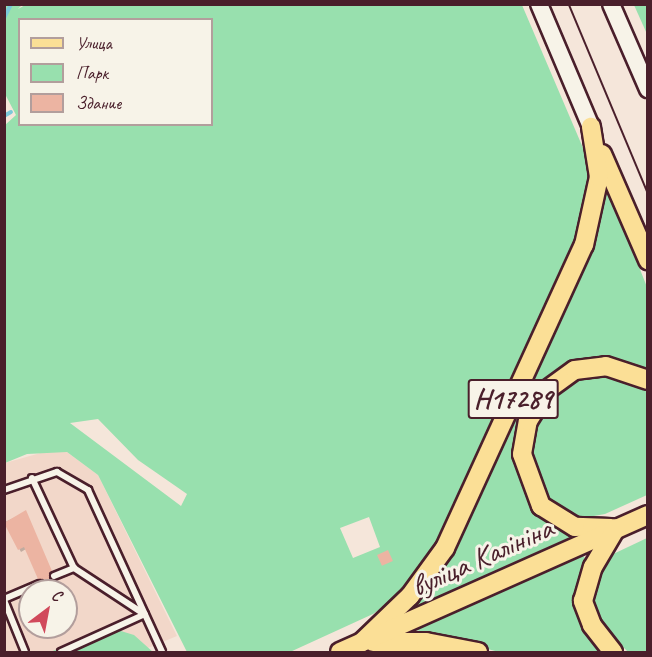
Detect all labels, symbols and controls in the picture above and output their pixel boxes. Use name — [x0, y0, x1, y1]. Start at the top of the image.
legend — [18, 18, 213, 126]
text: Улица — [76, 32, 112, 54]
text: Парк — [76, 62, 108, 84]
text: Здание — [76, 92, 121, 114]
road number: Н17289 — [466, 374, 560, 424]
street label: вуліца Калініна — [404, 509, 560, 605]
north arrow — [18, 579, 78, 639]
text: С — [48, 585, 65, 606]

